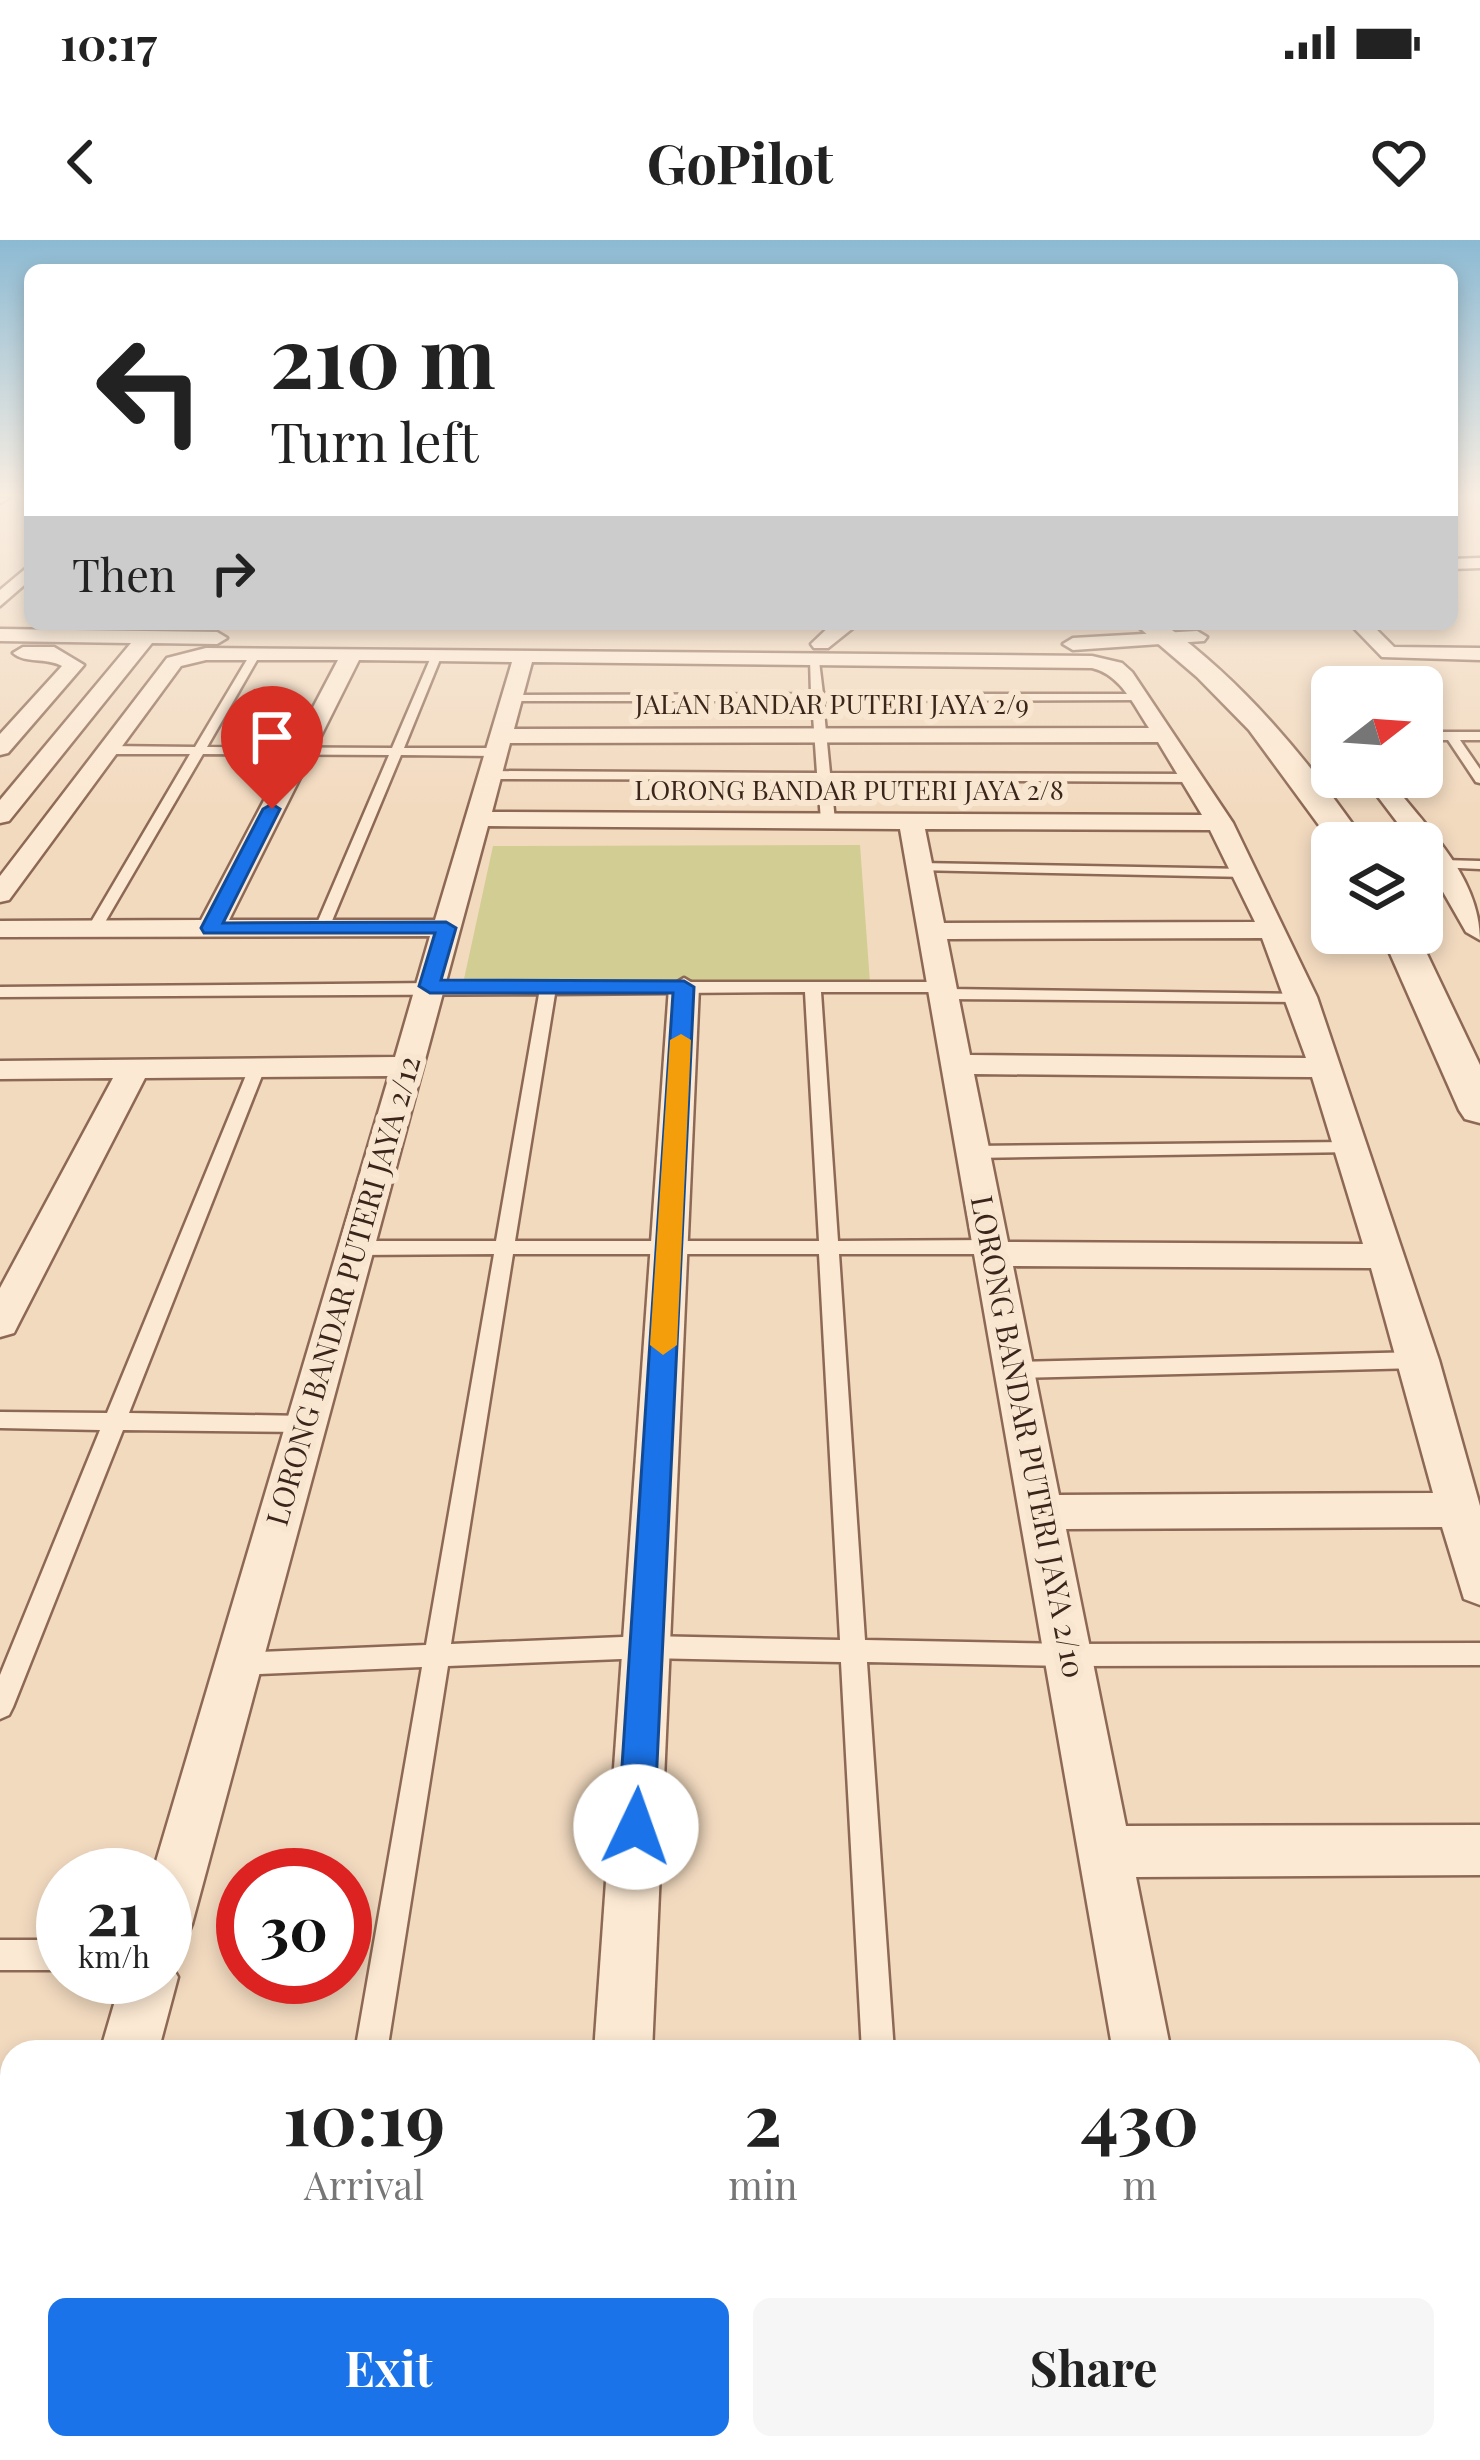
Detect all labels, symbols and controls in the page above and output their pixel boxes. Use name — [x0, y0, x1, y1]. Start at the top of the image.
text: 10:17 — [60, 12, 157, 72]
text: GoPilot — [647, 126, 833, 198]
icon: back — [48, 129, 114, 195]
icon: heart — [1366, 129, 1432, 195]
text: 210 m — [270, 298, 496, 410]
icon: left — [72, 312, 228, 468]
text: Turn left — [270, 405, 479, 477]
icon: right — [200, 540, 266, 606]
text: Then — [72, 543, 176, 603]
north arrow — [1311, 666, 1443, 798]
map controls — [1311, 666, 1443, 954]
street label: JALAN BANDAR PUTERI JAYA 2/9 — [634, 685, 1029, 721]
pin — [221, 686, 323, 809]
icon: arrive — [239, 704, 305, 770]
street label: LORONG BANDAR PUTERI JAYA 2/8 — [634, 771, 1064, 807]
button: layers — [1311, 822, 1443, 954]
street label: LORONG BANDAR PUTERI JAYA 2/12 — [256, 1051, 428, 1530]
street label: LORONG BANDAR PUTERI JAYA 2/10 — [963, 1192, 1095, 1681]
position arrow — [573, 1764, 699, 1890]
speed limit sign: 30 — [216, 1848, 372, 2004]
text: 21 — [87, 1871, 141, 1951]
text: km/h — [78, 1936, 150, 1976]
text: 10:19 — [283, 2068, 445, 2164]
text: 2 — [744, 2068, 782, 2164]
text: 430 — [1081, 2068, 1199, 2164]
text: Arrival — [304, 2158, 424, 2210]
text: min — [728, 2158, 798, 2210]
text: m — [1122, 2158, 1157, 2210]
button: Exit — [48, 2298, 729, 2436]
button: Share — [753, 2298, 1434, 2436]

